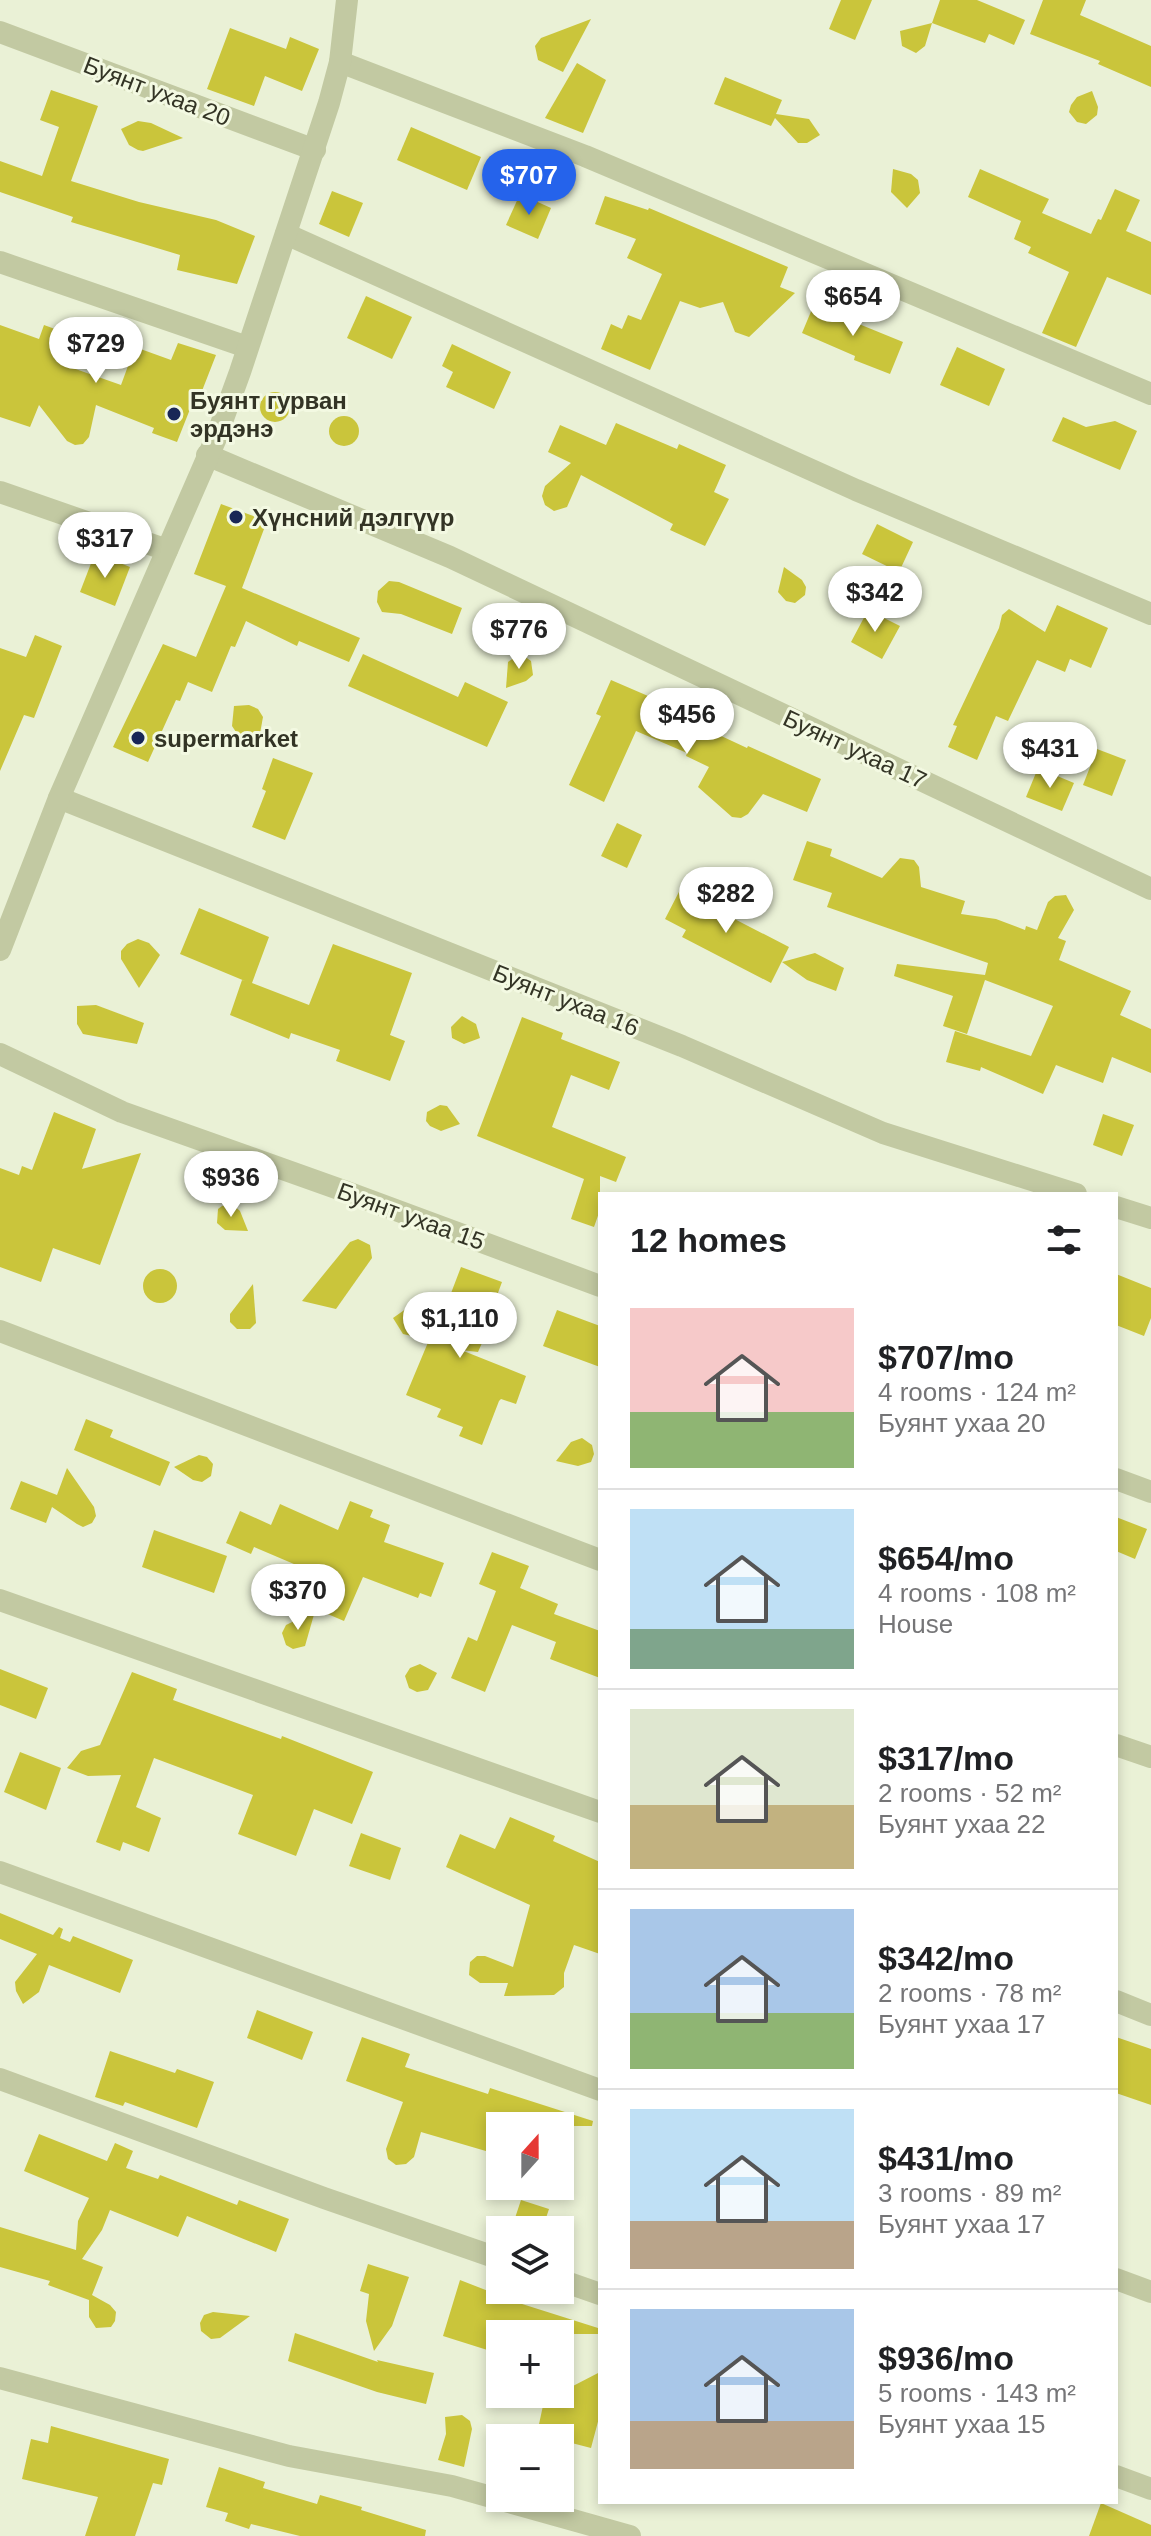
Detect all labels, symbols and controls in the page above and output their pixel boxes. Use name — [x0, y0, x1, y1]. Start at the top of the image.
street label: Буянт ухаа 20 — [80, 51, 234, 131]
pin: $707 — [482, 149, 576, 217]
text: $707 — [500, 160, 558, 190]
pin: $654 — [806, 270, 900, 338]
text: $654 — [824, 281, 882, 311]
pin: $729 — [49, 317, 143, 385]
text: $729 — [67, 328, 125, 358]
place label: Буянт гурван эрдэнэ — [190, 387, 347, 442]
marker: Буянт гурван эрдэнэ — [165, 405, 183, 423]
place label: Хүнсний дэлгүүр — [252, 504, 454, 531]
marker: Хүнсний дэлгүүр — [227, 508, 245, 526]
pin: $317 — [58, 512, 152, 580]
text: $317 — [76, 523, 134, 553]
pin: $342 — [828, 566, 922, 634]
text: $342 — [846, 577, 904, 607]
pin: $776 — [472, 603, 566, 671]
text: $776 — [490, 614, 548, 644]
pin: $456 — [640, 688, 734, 756]
text: $456 — [658, 699, 716, 729]
street label: Буянт ухаа 17 — [779, 704, 931, 794]
pin: $431 — [1003, 722, 1097, 790]
place label: supermarket — [154, 725, 298, 752]
marker: supermarket — [129, 729, 147, 747]
text: $431 — [1021, 733, 1079, 763]
pin: $282 — [679, 867, 773, 935]
text: $282 — [697, 878, 755, 908]
street label: Буянт ухаа 16 — [489, 959, 643, 1041]
pin: $936 — [184, 1151, 278, 1219]
text: $936 — [202, 1162, 260, 1192]
street label: Буянт ухаа 15 — [334, 1177, 488, 1255]
icon: filters — [1042, 1218, 1086, 1262]
text: 12 homes — [630, 1221, 787, 1259]
pin: $1,110 — [395, 1292, 525, 1360]
text: $1,110 — [421, 1303, 499, 1333]
text: $707/mo — [878, 1338, 1014, 1376]
icon: home — [694, 1340, 790, 1436]
text: 4 rooms · 124 m² — [878, 1377, 1076, 1407]
text: Буянт ухаа 20 — [878, 1408, 1046, 1438]
text: $654/mo — [878, 1539, 1014, 1577]
icon: home — [694, 1541, 790, 1637]
pin: $370 — [251, 1564, 345, 1632]
text: $370 — [269, 1575, 327, 1605]
text: 4 rooms · 108 m² — [878, 1578, 1076, 1608]
text: House — [878, 1609, 953, 1639]
text: $317/mo — [878, 1739, 1014, 1777]
icon: home — [694, 1741, 790, 1837]
text: 2 rooms · 52 m² — [878, 1778, 1062, 1808]
text: Буянт ухаа 22 — [878, 1809, 1046, 1839]
text: $342/mo — [878, 1939, 1014, 1977]
icon: home — [694, 1941, 790, 2037]
text: 2 rooms · 78 m² — [878, 1978, 1062, 2008]
text: Буянт ухаа 17 — [878, 2009, 1046, 2039]
north arrow — [486, 2112, 574, 2200]
map controls — [486, 2112, 574, 2512]
text: $431/mo — [878, 2139, 1014, 2177]
icon: home — [694, 2141, 790, 2237]
text: 3 rooms · 89 m² — [878, 2178, 1062, 2208]
text: Буянт ухаа 17 — [878, 2209, 1046, 2239]
button: layers — [486, 2216, 574, 2304]
button: + — [486, 2320, 574, 2408]
text: $936/mo — [878, 2339, 1014, 2377]
icon: home — [694, 2341, 790, 2437]
text: 5 rooms · 143 m² — [878, 2378, 1076, 2408]
text: Буянт ухаа 15 — [878, 2409, 1046, 2439]
button: − — [486, 2424, 574, 2512]

